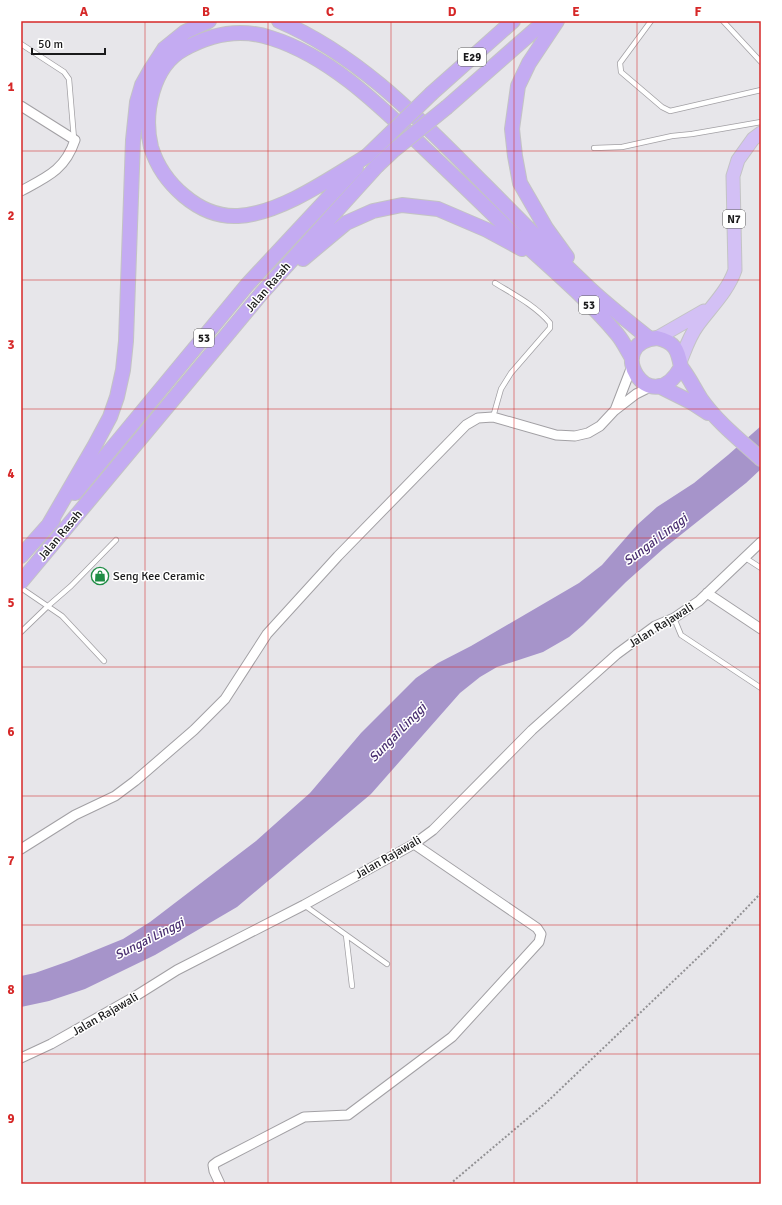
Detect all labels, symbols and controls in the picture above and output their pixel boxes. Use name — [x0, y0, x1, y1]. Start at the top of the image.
text: A — [80, 4, 89, 20]
text: B — [202, 4, 210, 20]
text: C — [326, 4, 334, 20]
text: D — [448, 4, 457, 20]
text: E — [572, 4, 580, 20]
text: F — [695, 4, 702, 20]
scale bar — [32, 30, 105, 56]
text: 50 m — [38, 37, 63, 52]
road number: E29 — [458, 48, 486, 66]
text: 1 — [7, 79, 15, 95]
text: 2 — [7, 208, 15, 224]
road number: N7 — [723, 210, 745, 228]
street label: Jalan Rasah — [243, 259, 294, 315]
road number: 53 — [579, 296, 599, 314]
road number: 53 — [194, 329, 214, 347]
text: 3 — [7, 337, 15, 353]
text: 4 — [7, 466, 15, 482]
street label: Jalan Rasah — [35, 507, 86, 564]
water label: Sungai Linggi — [621, 510, 692, 569]
shop icon: Seng Kee Ceramic — [90, 566, 110, 586]
place label: Seng Kee Ceramic — [113, 569, 205, 584]
text: 5 — [7, 595, 15, 611]
street label: Jalan Rajawali — [626, 600, 697, 651]
water label: Sungai Linggi — [366, 699, 431, 765]
text: 6 — [7, 724, 15, 740]
street label: Jalan Rajawali — [353, 832, 424, 882]
text: 7 — [7, 853, 15, 869]
water label: Sungai Linggi — [112, 914, 188, 963]
text: 8 — [7, 982, 15, 998]
street label: Jalan Rajawali — [70, 989, 141, 1039]
text: 9 — [7, 1111, 15, 1127]

